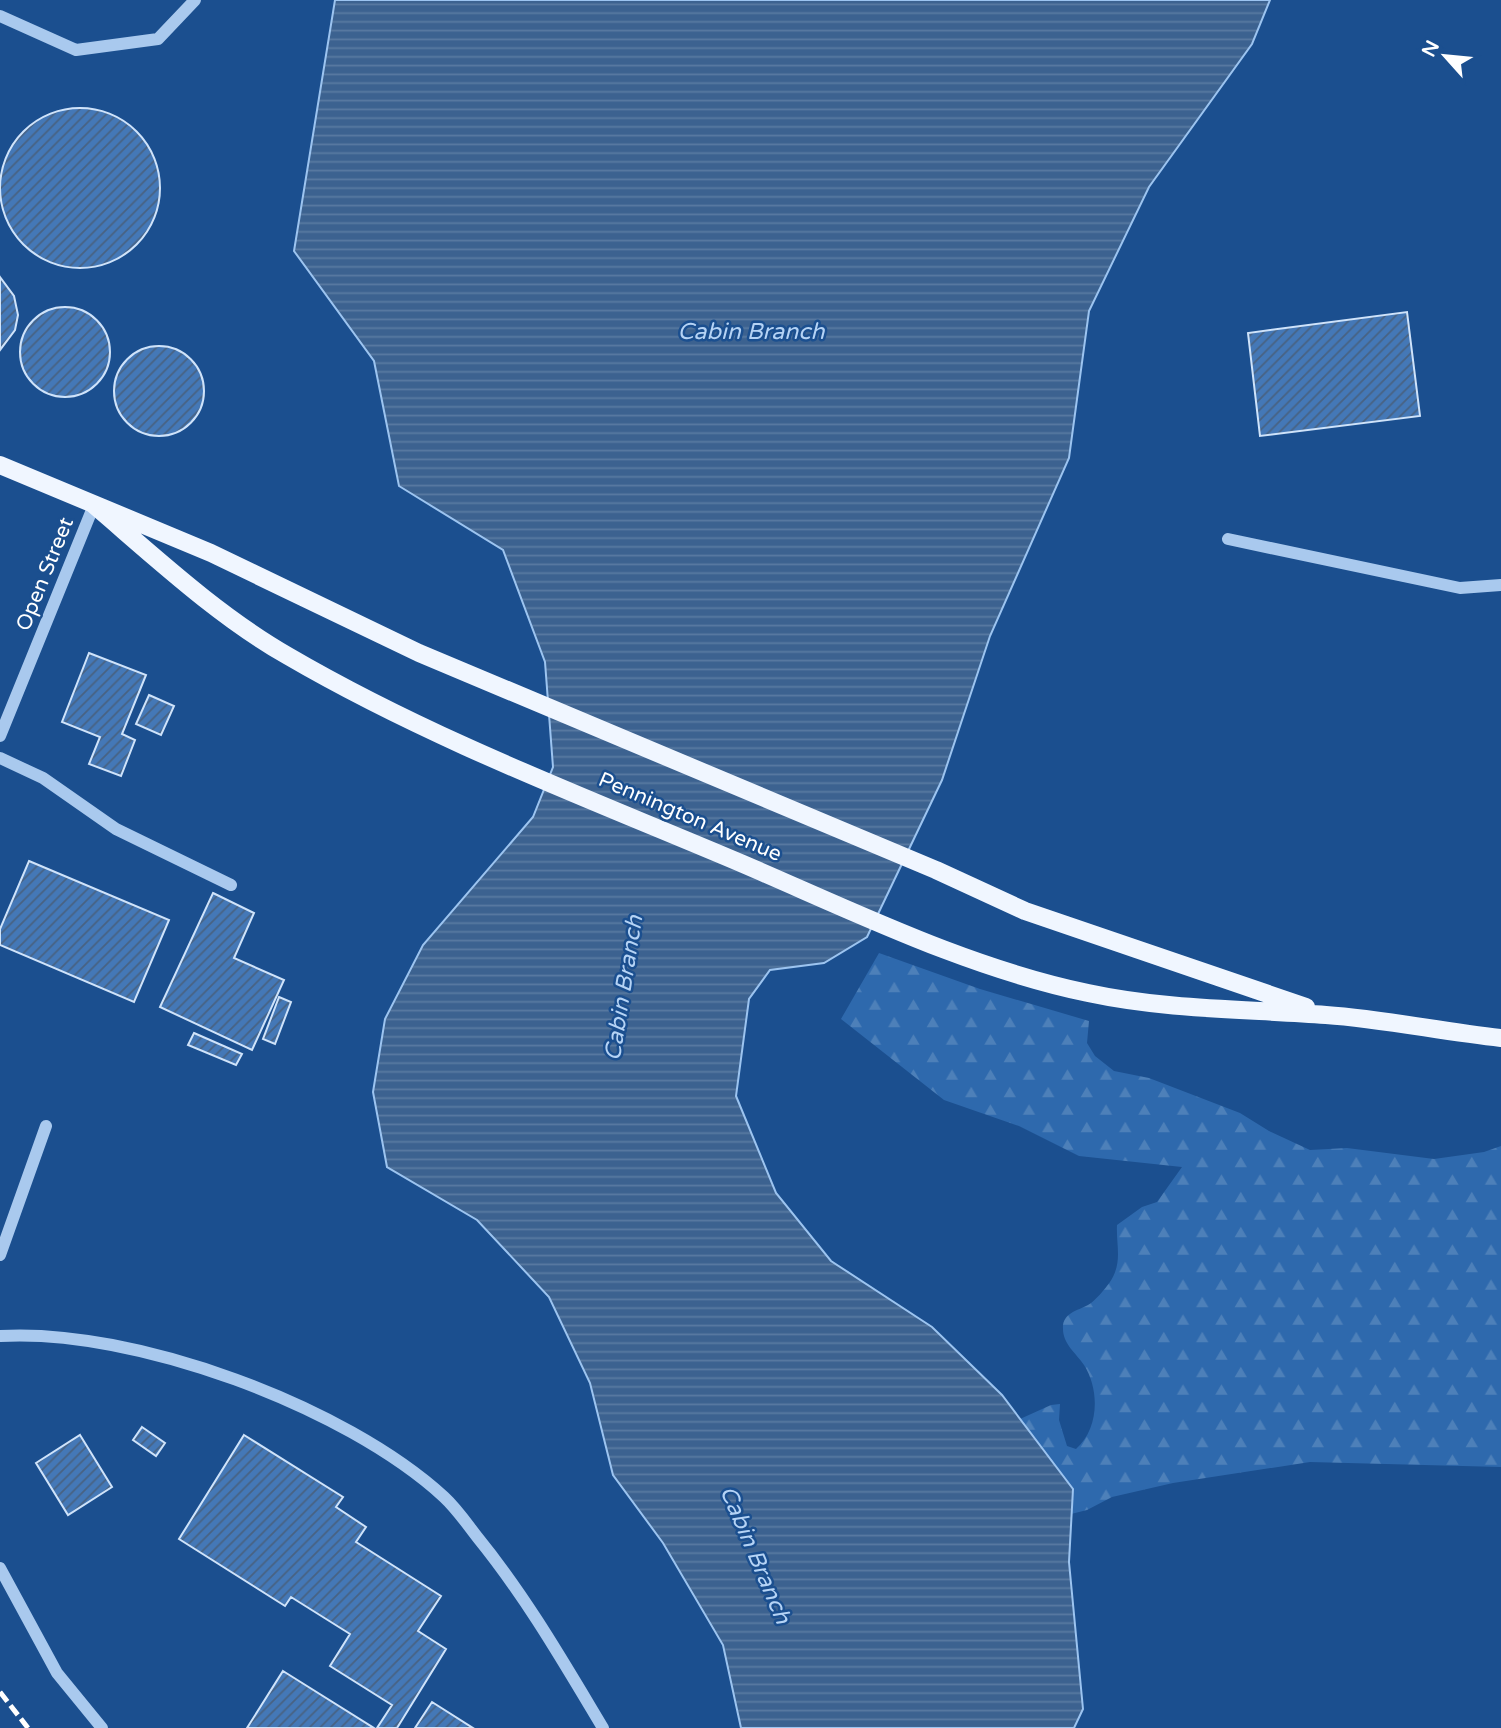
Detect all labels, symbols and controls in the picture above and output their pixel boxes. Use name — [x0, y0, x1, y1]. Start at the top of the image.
north arrow — [1410, 21, 1480, 91]
text: N — [1417, 37, 1444, 61]
water label: Cabin Branch — [678, 318, 825, 346]
street label: Open Street — [11, 514, 79, 634]
street label: Pennington Avenue — [595, 767, 785, 867]
water label: Cabin Branch — [599, 912, 649, 1063]
water label: Cabin Branch — [713, 1482, 797, 1629]

